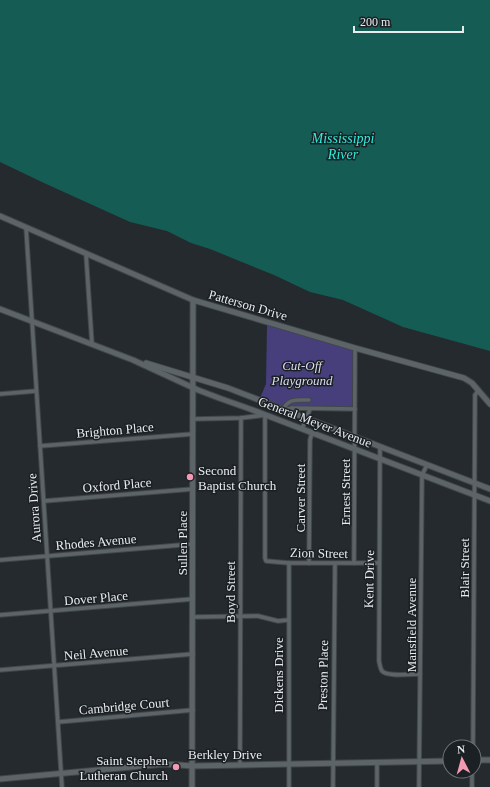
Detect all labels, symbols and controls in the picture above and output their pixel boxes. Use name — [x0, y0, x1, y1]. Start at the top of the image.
scale bar — [354, 8, 463, 34]
text: 200 m — [360, 15, 391, 29]
water label: Mississippi River — [310, 131, 375, 162]
street label: Patterson Drive — [207, 287, 289, 323]
park label: Cut-Off Playground — [271, 358, 333, 388]
street label: General Meyer Avenue — [256, 393, 374, 451]
street label: Brighton Place — [76, 419, 155, 441]
street label: Ernest Street — [338, 458, 353, 525]
place label: Second Baptist Church — [198, 463, 277, 493]
street label: Carver Street — [293, 463, 308, 532]
marker: Second Baptist Church — [185, 472, 195, 482]
street label: Aurora Drive — [24, 473, 44, 543]
street label: Oxford Place — [82, 475, 152, 495]
street label: Sullen Place — [175, 510, 190, 575]
street label: Rhodes Avenue — [55, 531, 137, 553]
street label: Blair Street — [457, 538, 472, 598]
street label: Zion Street — [290, 545, 349, 561]
street label: Kent Drive — [361, 550, 377, 608]
street label: Boyd Street — [223, 561, 238, 623]
street label: Mansfield Avenue — [404, 577, 419, 672]
street label: Dover Place — [64, 588, 129, 608]
street label: Dickens Drive — [271, 637, 286, 713]
street label: Preston Place — [315, 639, 331, 710]
street label: Neil Avenue — [63, 643, 129, 663]
street label: Cambridge Court — [78, 695, 170, 717]
north arrow — [442, 739, 482, 779]
text: N — [456, 743, 466, 755]
street label: Berkley Drive — [188, 747, 262, 762]
place label: Saint Stephen Lutheran Church — [80, 753, 168, 783]
marker: Saint Stephen Lutheran Church — [171, 762, 181, 772]

